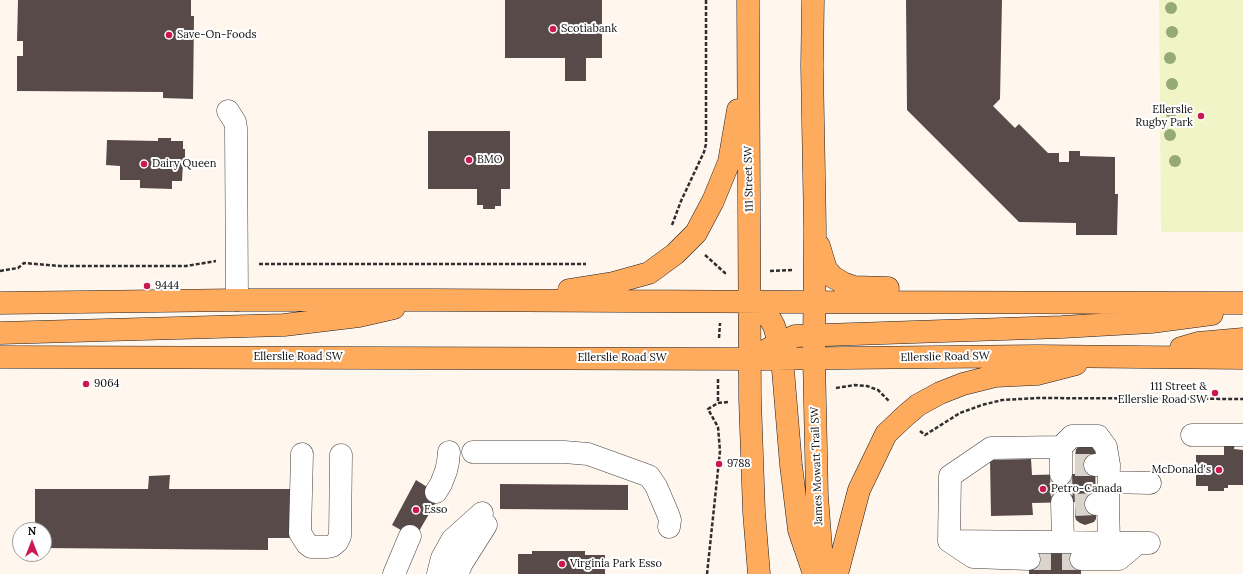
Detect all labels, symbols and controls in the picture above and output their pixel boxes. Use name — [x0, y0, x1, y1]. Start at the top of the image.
place label: Scotiabank — [561, 22, 617, 36]
marker: Scotiabank — [548, 24, 558, 34]
place label: Save-On-Foods — [177, 28, 257, 42]
marker: Save-On-Foods — [164, 30, 174, 40]
place label: Ellerslie Rugby Park — [1135, 103, 1193, 129]
marker: Ellerslie Rugby Park — [1196, 111, 1206, 121]
street label: 111 Street SW — [742, 146, 756, 212]
place label: BMO — [477, 153, 503, 167]
marker: BMO — [464, 155, 474, 165]
place label: Dairy Queen — [152, 157, 216, 171]
marker: Dairy Queen — [139, 159, 149, 169]
place label: 9444 — [155, 279, 179, 293]
marker: 9444 — [142, 281, 152, 291]
street label: Ellerslie Road SW — [253, 350, 343, 364]
street label: Ellerslie Road SW — [900, 350, 990, 364]
street label: Ellerslie Road SW — [577, 351, 667, 365]
place label: 9064 — [94, 377, 120, 391]
marker: 9064 — [81, 379, 91, 389]
place label: 111 Street & Ellerslie Road SW — [1118, 380, 1207, 406]
marker: 111 Street & Ellerslie Road SW — [1210, 388, 1220, 398]
street label: James Mowatt Trail SW — [808, 406, 826, 526]
place label: 9788 — [727, 457, 751, 471]
marker: 9788 — [714, 459, 724, 469]
place label: McDonald's — [1151, 463, 1211, 477]
marker: McDonald's — [1214, 465, 1224, 475]
place label: Petro-Canada — [1051, 482, 1122, 496]
marker: Petro-Canada — [1038, 484, 1048, 494]
place label: Esso — [424, 503, 447, 517]
marker: Esso — [411, 505, 421, 515]
north arrow — [12, 522, 52, 562]
text: N — [28, 524, 36, 538]
place label: Virginia Park Esso — [570, 557, 662, 571]
marker: Virginia Park Esso — [557, 559, 567, 569]

